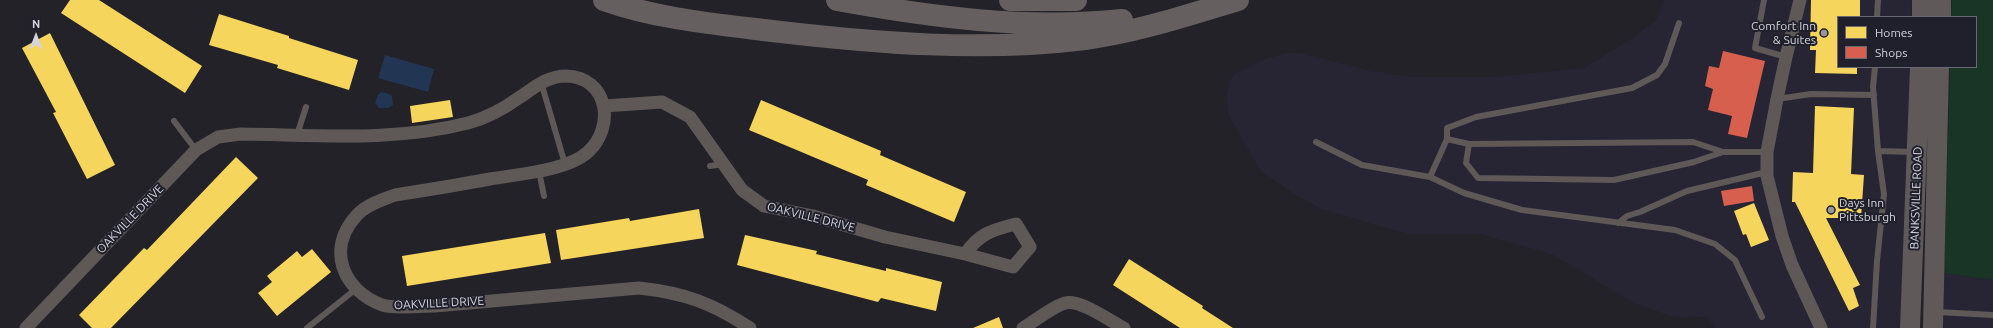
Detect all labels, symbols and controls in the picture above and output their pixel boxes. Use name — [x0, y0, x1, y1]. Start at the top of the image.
north arrow — [16, 16, 56, 56]
legend — [1837, 16, 1977, 68]
text: N — [32, 18, 40, 30]
place label: Comfort Inn & Suites — [1751, 19, 1816, 47]
text: Homes — [1875, 26, 1913, 39]
marker: Comfort Inn & Suites — [1819, 28, 1829, 38]
text: Shops — [1875, 46, 1907, 59]
street label: BANKSVILLE ROAD — [1907, 146, 1925, 250]
street label: OAKVILLE DRIVE — [93, 182, 167, 256]
place label: Days Inn Pittsburgh — [1839, 196, 1896, 224]
street label: OAKVILLE DRIVE — [765, 199, 857, 235]
marker: Days Inn Pittsburgh — [1826, 205, 1836, 215]
street label: OAKVILLE DRIVE — [394, 293, 484, 313]

